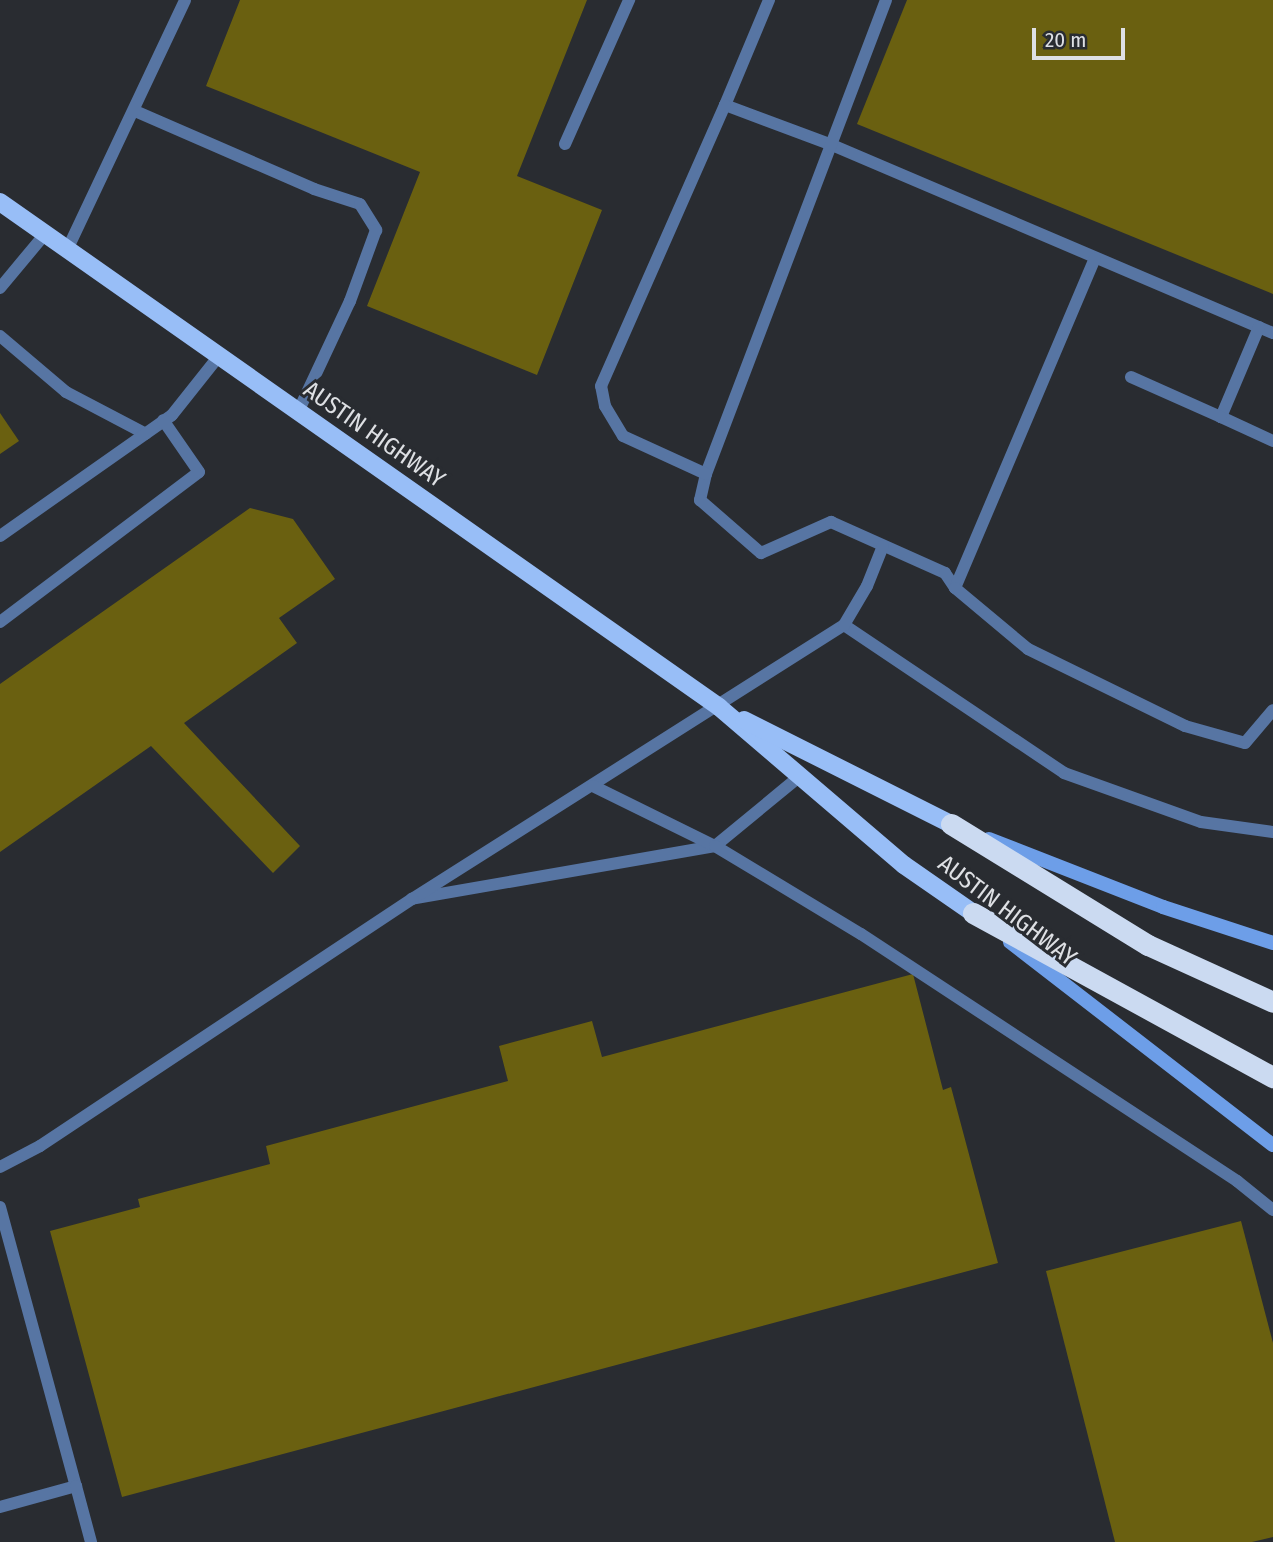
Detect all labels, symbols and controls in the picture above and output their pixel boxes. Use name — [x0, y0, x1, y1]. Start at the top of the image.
scale bar — [1035, 14, 1128, 58]
text: 20 m — [1045, 27, 1086, 53]
street label: AUSTIN HIGHWAY — [298, 376, 450, 494]
street label: AUSTIN HIGHWAY — [932, 850, 1082, 972]

